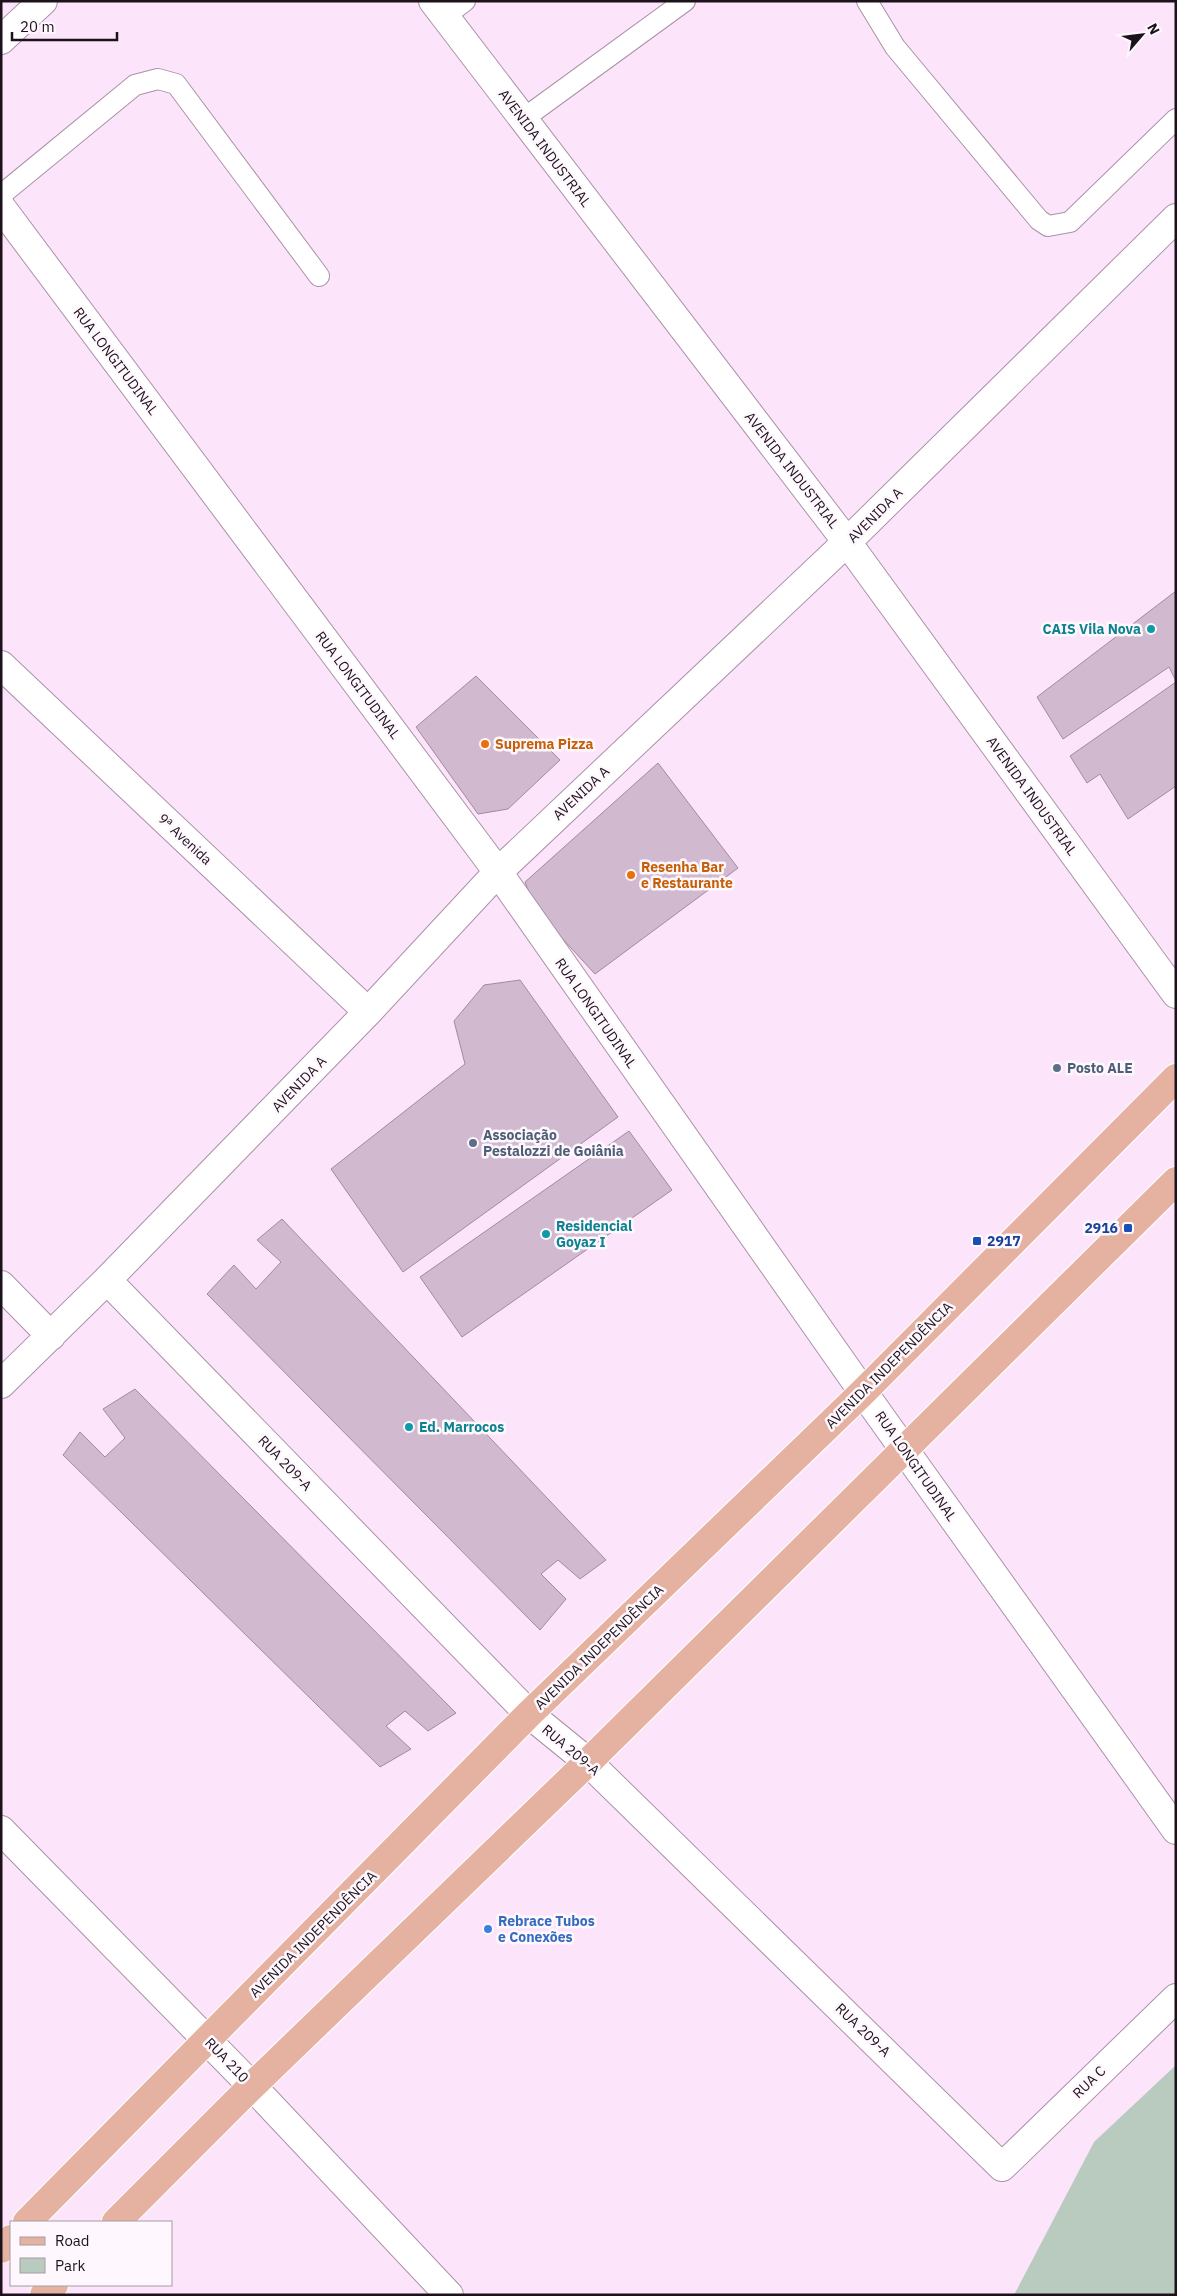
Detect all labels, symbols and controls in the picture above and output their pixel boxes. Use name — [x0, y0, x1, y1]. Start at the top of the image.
scale bar — [12, 10, 118, 42]
north arrow — [1117, 10, 1167, 60]
text: 20 m — [20, 17, 55, 36]
text: N — [1143, 20, 1164, 38]
street label: AVENIDA INDUSTRIAL — [495, 85, 595, 211]
street label: RUA LONGITUDINAL — [70, 304, 162, 418]
street label: AVENIDA INDUSTRIAL — [741, 408, 843, 532]
street label: AVENIDA A — [844, 483, 907, 546]
place label: CAIS Vila Nova — [1042, 620, 1141, 638]
marker: CAIS Vila Nova — [1145, 623, 1157, 635]
street label: RUA LONGITUDINAL — [312, 628, 404, 742]
street label: AVENIDA INDUSTRIAL — [983, 733, 1081, 859]
place label: Suprema Pizza — [495, 735, 594, 753]
marker: Suprema Pizza — [479, 738, 491, 750]
street label: AVENIDA A — [549, 762, 613, 824]
street label: 9ª Avenida — [154, 809, 216, 869]
place label: Resenha Bar e Restaurante — [641, 858, 733, 892]
marker: Resenha Bar e Restaurante — [625, 869, 637, 881]
street label: RUA LONGITUDINAL — [551, 954, 641, 1072]
street label: AVENIDA A — [268, 1052, 330, 1116]
place label: Posto ALE — [1067, 1059, 1133, 1077]
marker: Posto ALE — [1051, 1062, 1063, 1074]
place label: Associação Pestalozzi de Goiânia — [483, 1126, 624, 1160]
marker: Associação Pestalozzi de Goiânia — [467, 1137, 479, 1149]
place label: Residencial Goyaz I — [556, 1217, 632, 1251]
place label: 2916 — [1084, 1219, 1118, 1237]
marker: 2916 — [1122, 1222, 1134, 1234]
marker: Residencial Goyaz I — [540, 1228, 552, 1240]
place label: 2917 — [987, 1232, 1021, 1250]
marker: 2917 — [971, 1235, 983, 1247]
street label: AVENIDA INDEPENDÊNCIA — [822, 1298, 956, 1432]
street label: RUA LONGITUDINAL — [871, 1407, 961, 1525]
place label: Ed. Marrocos — [419, 1418, 504, 1436]
marker: Ed. Marrocos — [403, 1421, 415, 1433]
street label: RUA 209-A — [254, 1432, 316, 1494]
street label: AVENIDA INDEPENDÊNCIA — [531, 1581, 667, 1713]
street label: RUA 209-A — [538, 1721, 604, 1779]
street label: AVENIDA INDEPENDÊNCIA — [246, 1867, 380, 2001]
place label: Rebrace Tubos e Conexões — [498, 1912, 595, 1946]
marker: Rebrace Tubos e Conexões — [482, 1923, 494, 1935]
street label: RUA 209-A — [832, 1999, 894, 2061]
street label: RUA 210 — [201, 2034, 253, 2086]
street label: RUA C — [1069, 2062, 1110, 2102]
legend — [10, 2221, 172, 2286]
text: Road — [55, 2231, 90, 2250]
text: Park — [55, 2256, 85, 2275]

